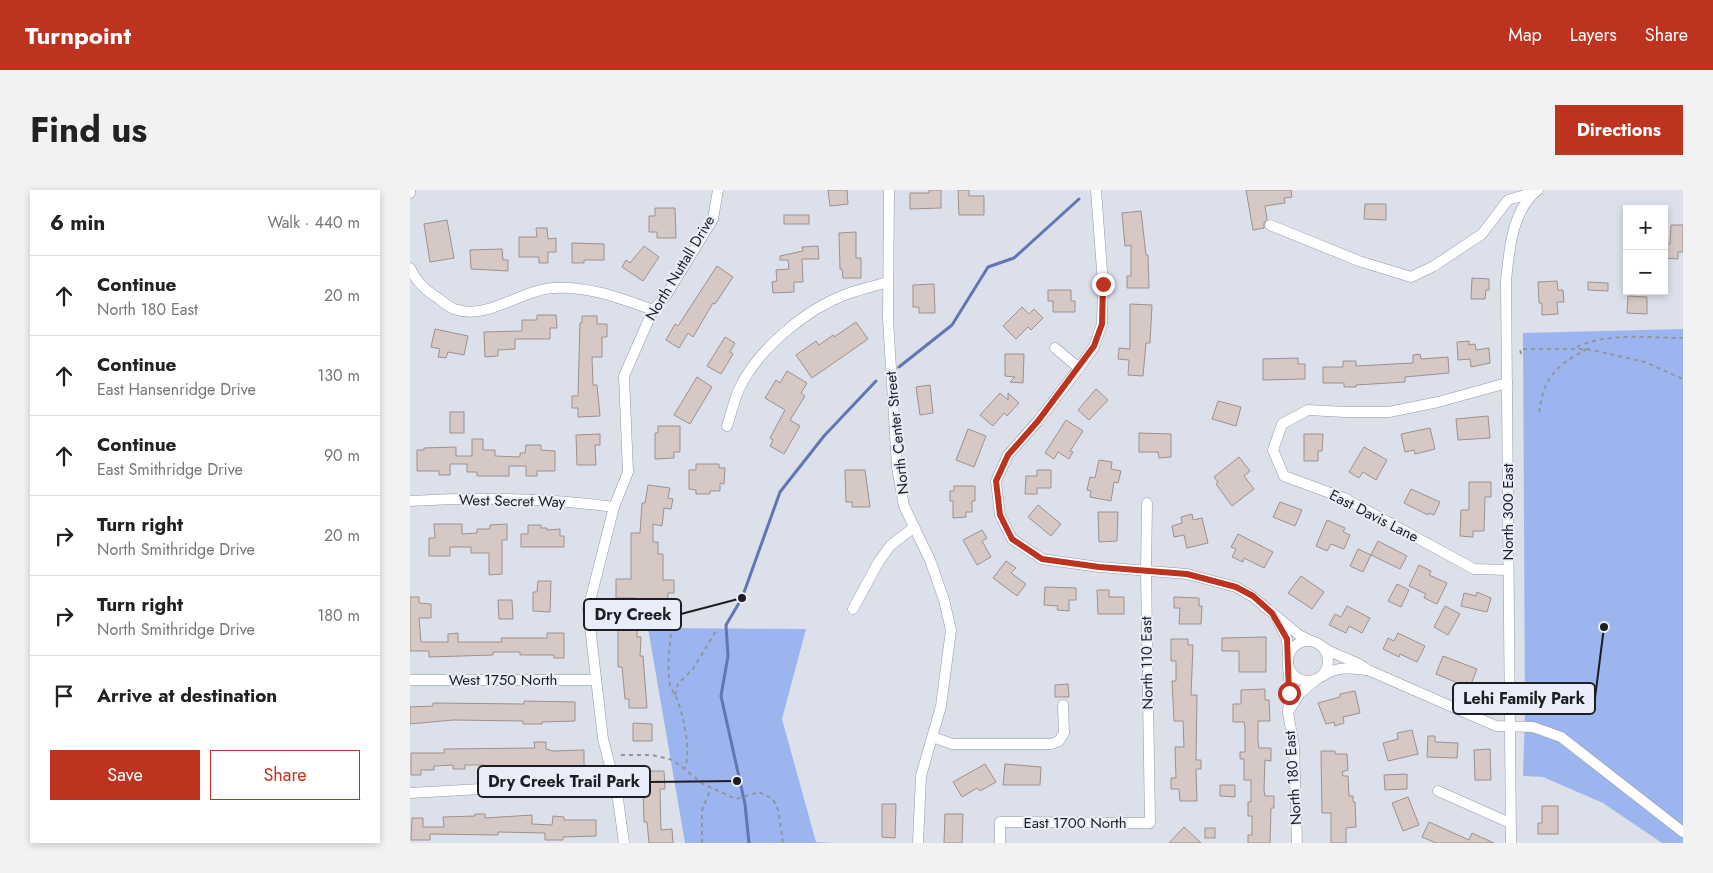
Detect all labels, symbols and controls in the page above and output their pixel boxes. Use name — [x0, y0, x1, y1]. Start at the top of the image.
text: Turnpoint — [25, 18, 131, 53]
text: Map — [1508, 22, 1542, 48]
text: Layers — [1570, 22, 1617, 48]
text: Share — [1645, 22, 1688, 48]
text: Find us — [30, 105, 147, 155]
button: Directions — [1555, 105, 1683, 155]
map controls — [1623, 205, 1668, 295]
button: + — [1623, 205, 1668, 250]
text: 6 min — [50, 208, 105, 238]
text: Walk · 440 m — [267, 211, 360, 234]
street label: North Nuttall Drive — [640, 211, 720, 325]
button: − — [1623, 250, 1668, 295]
text: Continue — [97, 271, 176, 298]
route end — [1092, 273, 1115, 296]
icon: ahead — [50, 282, 78, 310]
text: 20 m — [324, 284, 360, 307]
text: North 180 East — [97, 298, 198, 321]
text: Continue — [97, 351, 176, 378]
icon: ahead — [50, 362, 78, 390]
text: 130 m — [317, 364, 360, 387]
street label: North Center Street — [880, 370, 914, 496]
text: East Hansenridge Drive — [97, 378, 256, 401]
text: Continue — [97, 431, 176, 458]
icon: ahead — [50, 442, 78, 470]
text: 90 m — [324, 444, 360, 467]
text: East Smithridge Drive — [97, 458, 243, 481]
street label: North 300 East — [1497, 463, 1519, 560]
street label: East Davis Lane — [1326, 484, 1423, 548]
street label: West Secret Way — [459, 489, 566, 513]
text: Turn right — [97, 511, 183, 538]
icon: right — [50, 522, 78, 550]
text: 20 m — [324, 524, 360, 547]
text: North Smithridge Drive — [97, 538, 255, 561]
text: Turn right — [97, 591, 183, 618]
callout: Dry Creek — [584, 599, 681, 630]
icon: right — [50, 602, 78, 630]
text: Dry Creek — [594, 603, 672, 626]
text: 180 m — [317, 604, 360, 627]
street label: North 110 East — [1135, 616, 1159, 710]
text: North Smithridge Drive — [97, 618, 255, 641]
street label: West 1750 North — [449, 669, 557, 691]
icon: arrive — [50, 682, 78, 710]
text: Arrive at destination — [97, 682, 277, 709]
route start — [1278, 682, 1301, 705]
callout: Lehi Family Park — [1453, 683, 1595, 714]
text: Lehi Family Park — [1463, 687, 1586, 710]
street label: North 180 East — [1279, 730, 1307, 826]
button: Save — [50, 750, 200, 800]
button: Share — [210, 750, 360, 800]
callout: Dry Creek Trail Park — [478, 766, 650, 797]
text: Dry Creek Trail Park — [488, 770, 641, 793]
street label: East 1700 North — [1023, 812, 1127, 834]

